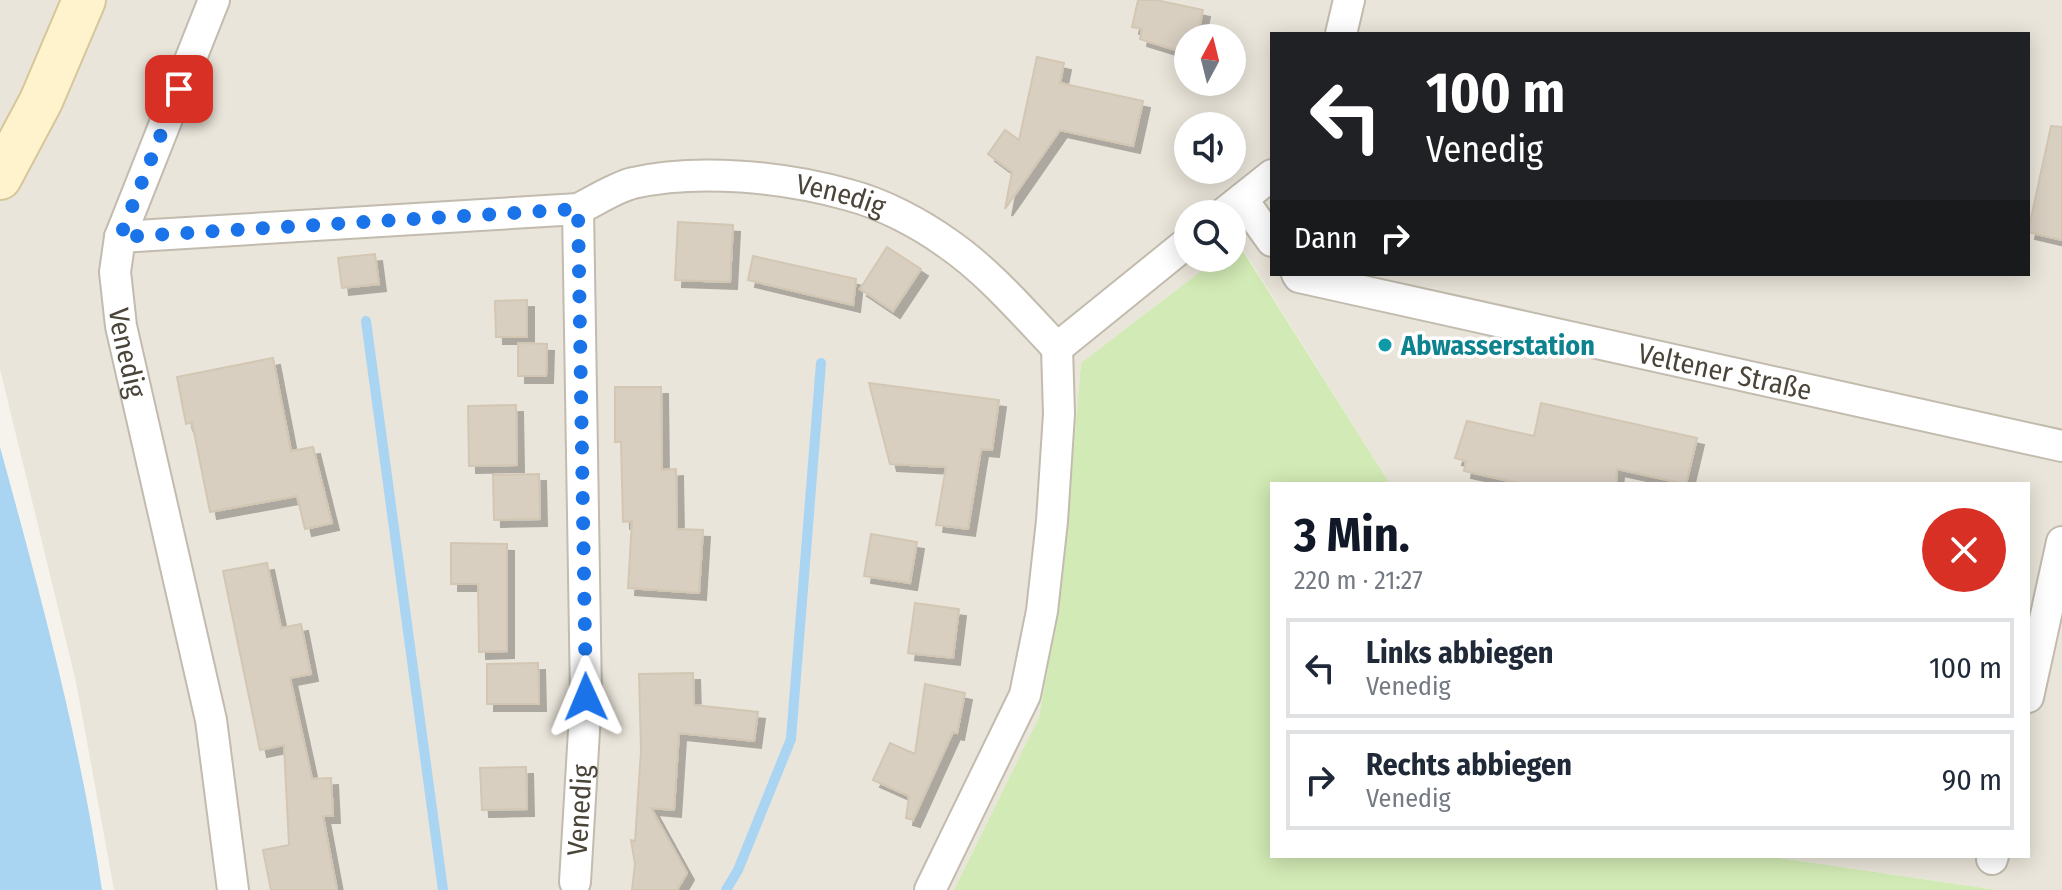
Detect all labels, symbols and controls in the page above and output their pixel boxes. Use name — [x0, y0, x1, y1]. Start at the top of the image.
north arrow — [1174, 24, 1246, 96]
map controls — [1174, 24, 1246, 272]
pin — [145, 55, 213, 123]
text: 100 m — [1426, 60, 1565, 127]
icon: left — [1294, 64, 1398, 168]
icon: arrive — [157, 67, 201, 111]
button: sound — [1174, 112, 1246, 184]
text: Venedig — [1426, 128, 1543, 172]
street label: Venedig — [794, 167, 891, 223]
button: search — [1174, 200, 1246, 272]
icon: right — [1373, 216, 1417, 260]
text: Dann — [1294, 220, 1357, 256]
street label: Venedig — [103, 306, 154, 402]
place label: Abwasserstation — [1400, 329, 1595, 362]
marker: Abwasserstation — [1376, 336, 1394, 354]
street label: Veltener Straße — [1635, 336, 1815, 407]
text: 3 Min. — [1294, 506, 1410, 564]
button: close — [1922, 508, 2006, 592]
text: 220 m · 21:27 — [1294, 565, 1423, 596]
text: Links abbiegen — [1366, 635, 1554, 671]
icon: left — [1298, 646, 1342, 690]
text: 100 m — [1929, 650, 2002, 686]
position arrow — [544, 655, 628, 739]
text: Venedig — [1366, 671, 1451, 702]
text: Rechts abbiegen — [1366, 747, 1572, 783]
icon: right — [1298, 758, 1342, 802]
text: 90 m — [1942, 762, 2002, 798]
street label: Venedig — [560, 763, 599, 857]
text: Venedig — [1366, 783, 1451, 814]

